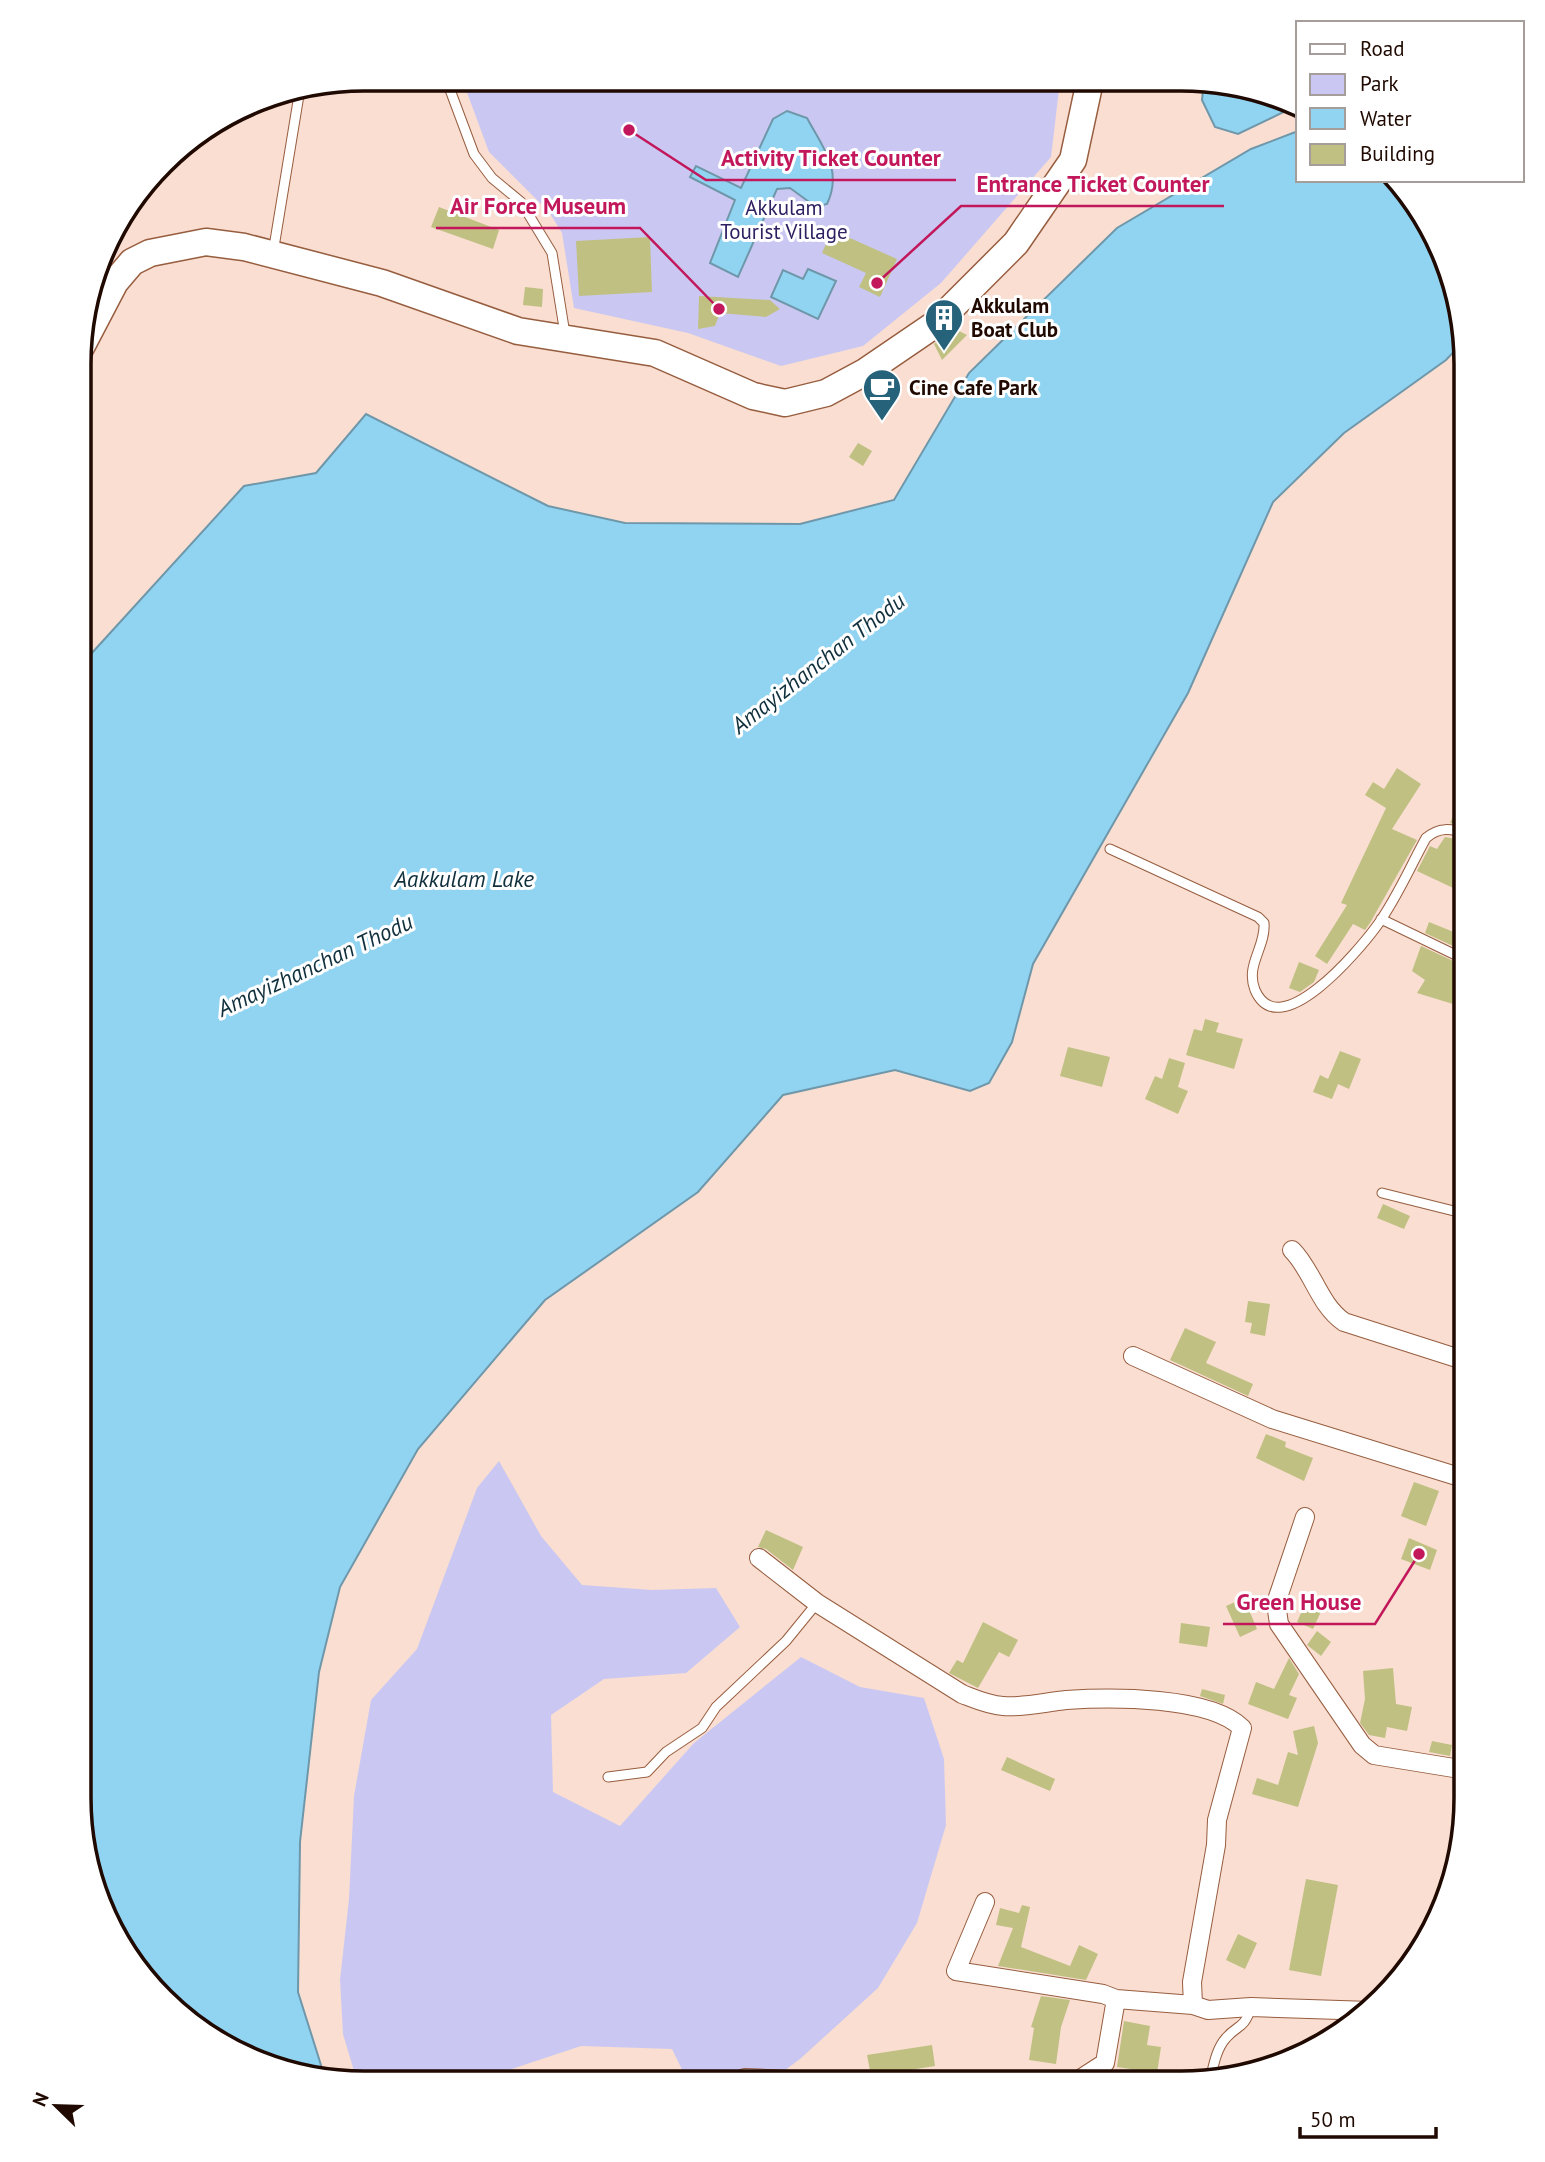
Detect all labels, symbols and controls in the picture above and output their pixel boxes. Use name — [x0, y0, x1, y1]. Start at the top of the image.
legend — [1296, 21, 1524, 182]
text: Road — [1360, 35, 1404, 62]
text: Park — [1360, 70, 1399, 97]
text: Water — [1360, 105, 1412, 132]
callout: Activity Ticket Counter — [706, 136, 956, 180]
text: Building — [1360, 140, 1435, 167]
text: Activity Ticket Counter — [721, 143, 942, 172]
callout: Entrance Ticket Counter — [961, 162, 1224, 206]
text: Entrance Ticket Counter — [976, 169, 1211, 198]
callout: Air Force Museum — [436, 184, 640, 228]
text: Air Force Museum — [450, 191, 626, 220]
park label: Akkulam Tourist Village — [720, 194, 848, 245]
place label: Akkulam Boat Club — [971, 292, 1058, 343]
building icon: Akkulam Boat Club — [923, 297, 965, 352]
cafe icon: Cine Cafe Park — [861, 367, 903, 422]
place label: Cine Cafe Park — [909, 374, 1038, 401]
water label: Amayizhanchan Thodu — [724, 586, 911, 740]
water label: Aakkulam Lake — [393, 864, 534, 893]
water label: Amayizhanchan Thodu — [211, 906, 417, 1023]
callout: Green House — [1223, 1580, 1375, 1624]
text: Green House — [1237, 1587, 1361, 1616]
north arrow — [21, 2071, 91, 2141]
text: N — [27, 2089, 54, 2110]
scale bar — [1300, 2096, 1436, 2140]
text: 50 m — [1310, 2106, 1356, 2133]

